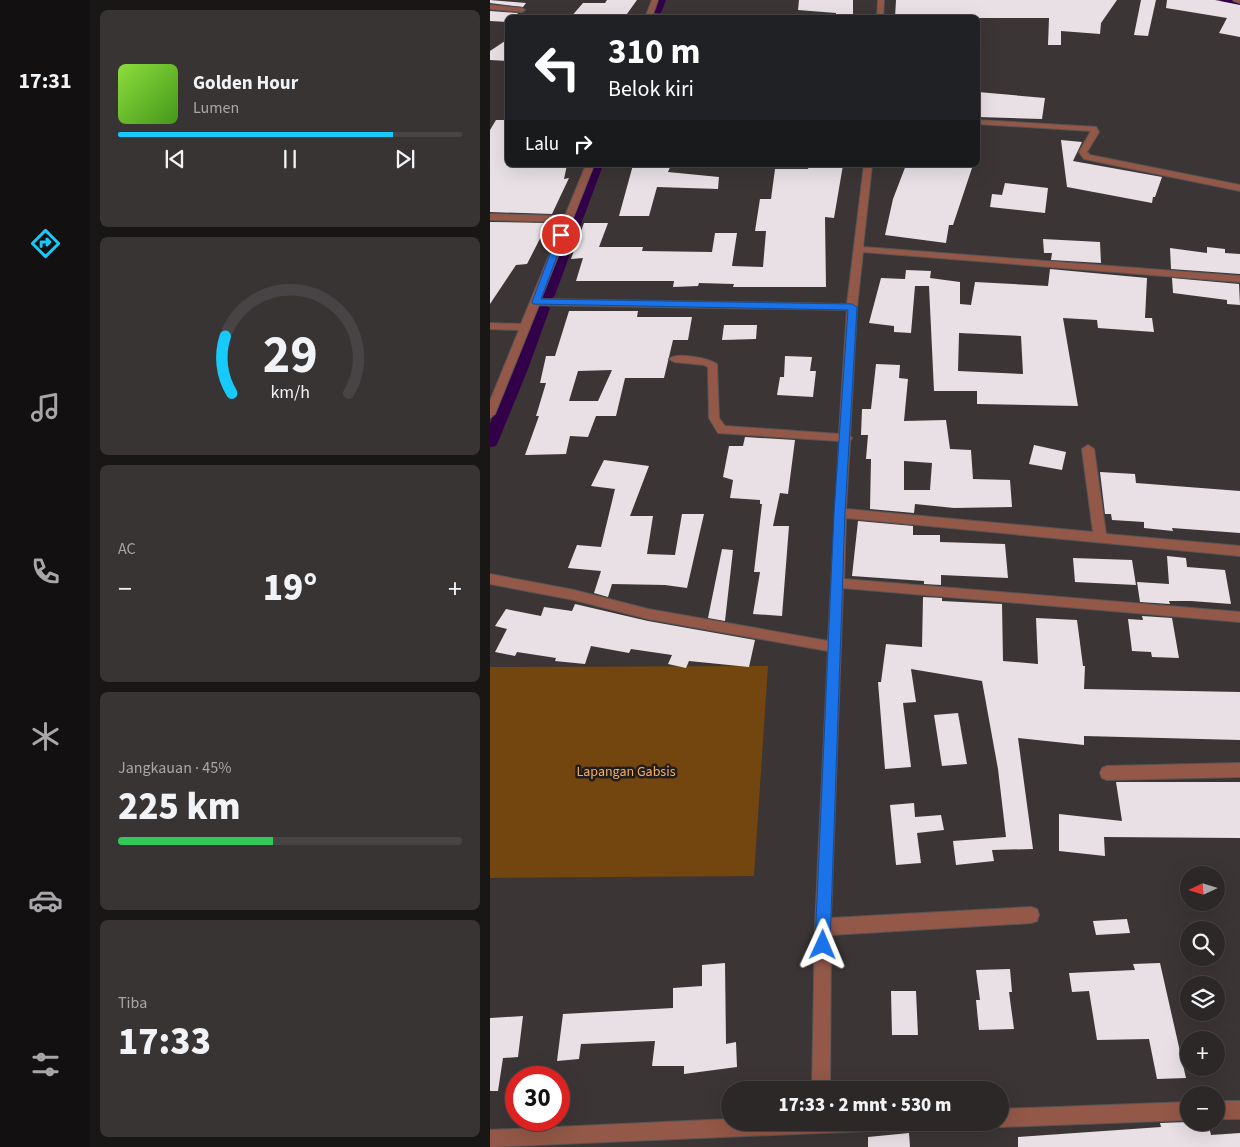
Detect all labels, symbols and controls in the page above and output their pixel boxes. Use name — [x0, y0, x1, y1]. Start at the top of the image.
text: 310 m — [608, 27, 700, 77]
icon: left — [525, 35, 590, 100]
text: 17:31 — [18, 65, 72, 97]
text: Golden Hour — [193, 70, 298, 97]
text: Belok kiri — [608, 73, 694, 105]
text: Lumen — [193, 97, 239, 119]
icon: right — [569, 130, 597, 158]
text: Lalu — [525, 131, 559, 158]
icon: previous — [161, 145, 189, 173]
icon: pause — [276, 145, 304, 173]
icon: next — [391, 145, 419, 173]
pin — [540, 214, 582, 256]
icon: arrive — [547, 221, 575, 249]
icon: directions — [28, 226, 63, 261]
text: 29 — [263, 319, 317, 393]
text: km/h — [270, 380, 310, 405]
icon: music — [28, 390, 63, 425]
text: AC — [118, 538, 136, 560]
icon: phone — [28, 554, 63, 589]
text: 19° — [263, 561, 317, 615]
text: − — [118, 569, 132, 609]
text: + — [448, 569, 462, 609]
icon: climate — [28, 719, 63, 754]
text: Jangkauan · 45% — [118, 757, 231, 779]
park label: Lapangan Gabsis — [576, 762, 676, 782]
text: 225 km — [118, 780, 240, 834]
north arrow — [1180, 866, 1225, 911]
map controls — [1180, 866, 1225, 1131]
icon: car — [28, 883, 63, 918]
position arrow — [796, 918, 848, 970]
button: search — [1180, 921, 1225, 966]
button: layers — [1180, 976, 1225, 1021]
text: Tiba — [118, 992, 147, 1014]
text: 17:33 — [118, 1015, 211, 1069]
button: + — [1180, 1031, 1225, 1076]
icon: filters — [28, 1047, 63, 1082]
speed limit sign: 30 — [505, 1066, 570, 1131]
button: − — [1180, 1086, 1225, 1131]
text: 17:33 · 2 mnt · 530 m — [779, 1092, 951, 1119]

